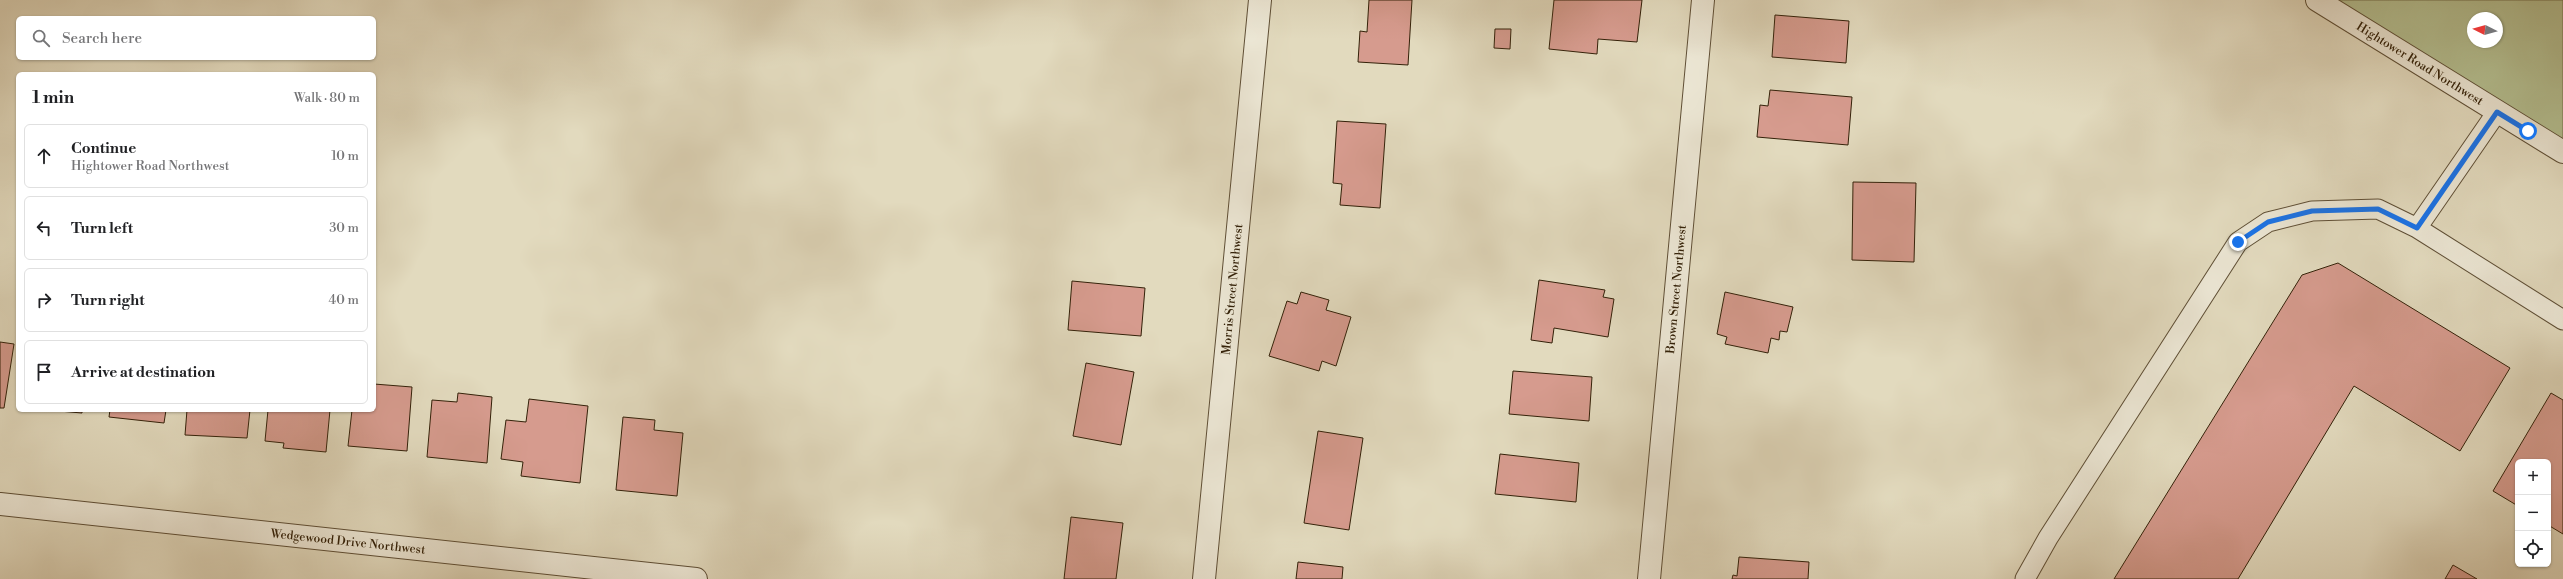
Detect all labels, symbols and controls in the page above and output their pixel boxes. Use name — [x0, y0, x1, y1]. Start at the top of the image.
north arrow — [2467, 12, 2503, 48]
search box — [16, 16, 376, 60]
street label: Hightower Road Northwest — [2353, 19, 2487, 109]
icon: search — [30, 27, 52, 49]
text: Search here — [62, 29, 142, 48]
text: 1 min — [32, 87, 74, 109]
text: Walk · 80 m — [294, 90, 360, 106]
route start — [2519, 122, 2537, 140]
text: Continue — [71, 139, 136, 158]
icon: ahead — [33, 145, 55, 167]
text: 10 m — [331, 148, 359, 164]
text: Hightower Road Northwest — [71, 158, 229, 174]
icon: left — [33, 217, 55, 239]
text: Turn left — [71, 219, 133, 238]
text: 30 m — [329, 220, 359, 236]
street label: Morris Street Northwest — [1219, 222, 1246, 356]
street label: Brown Street Northwest — [1663, 223, 1690, 355]
route end — [2229, 233, 2247, 251]
icon: right — [33, 289, 55, 311]
text: Turn right — [71, 291, 145, 310]
text: 40 m — [329, 292, 359, 308]
icon: arrive — [33, 361, 55, 383]
text: Arrive at destination — [71, 363, 215, 382]
map controls — [2515, 459, 2551, 567]
button: + — [2515, 459, 2551, 495]
button: − — [2515, 495, 2551, 531]
street label: Wedgewood Drive Northwest — [269, 526, 427, 558]
button: locate — [2515, 531, 2551, 567]

